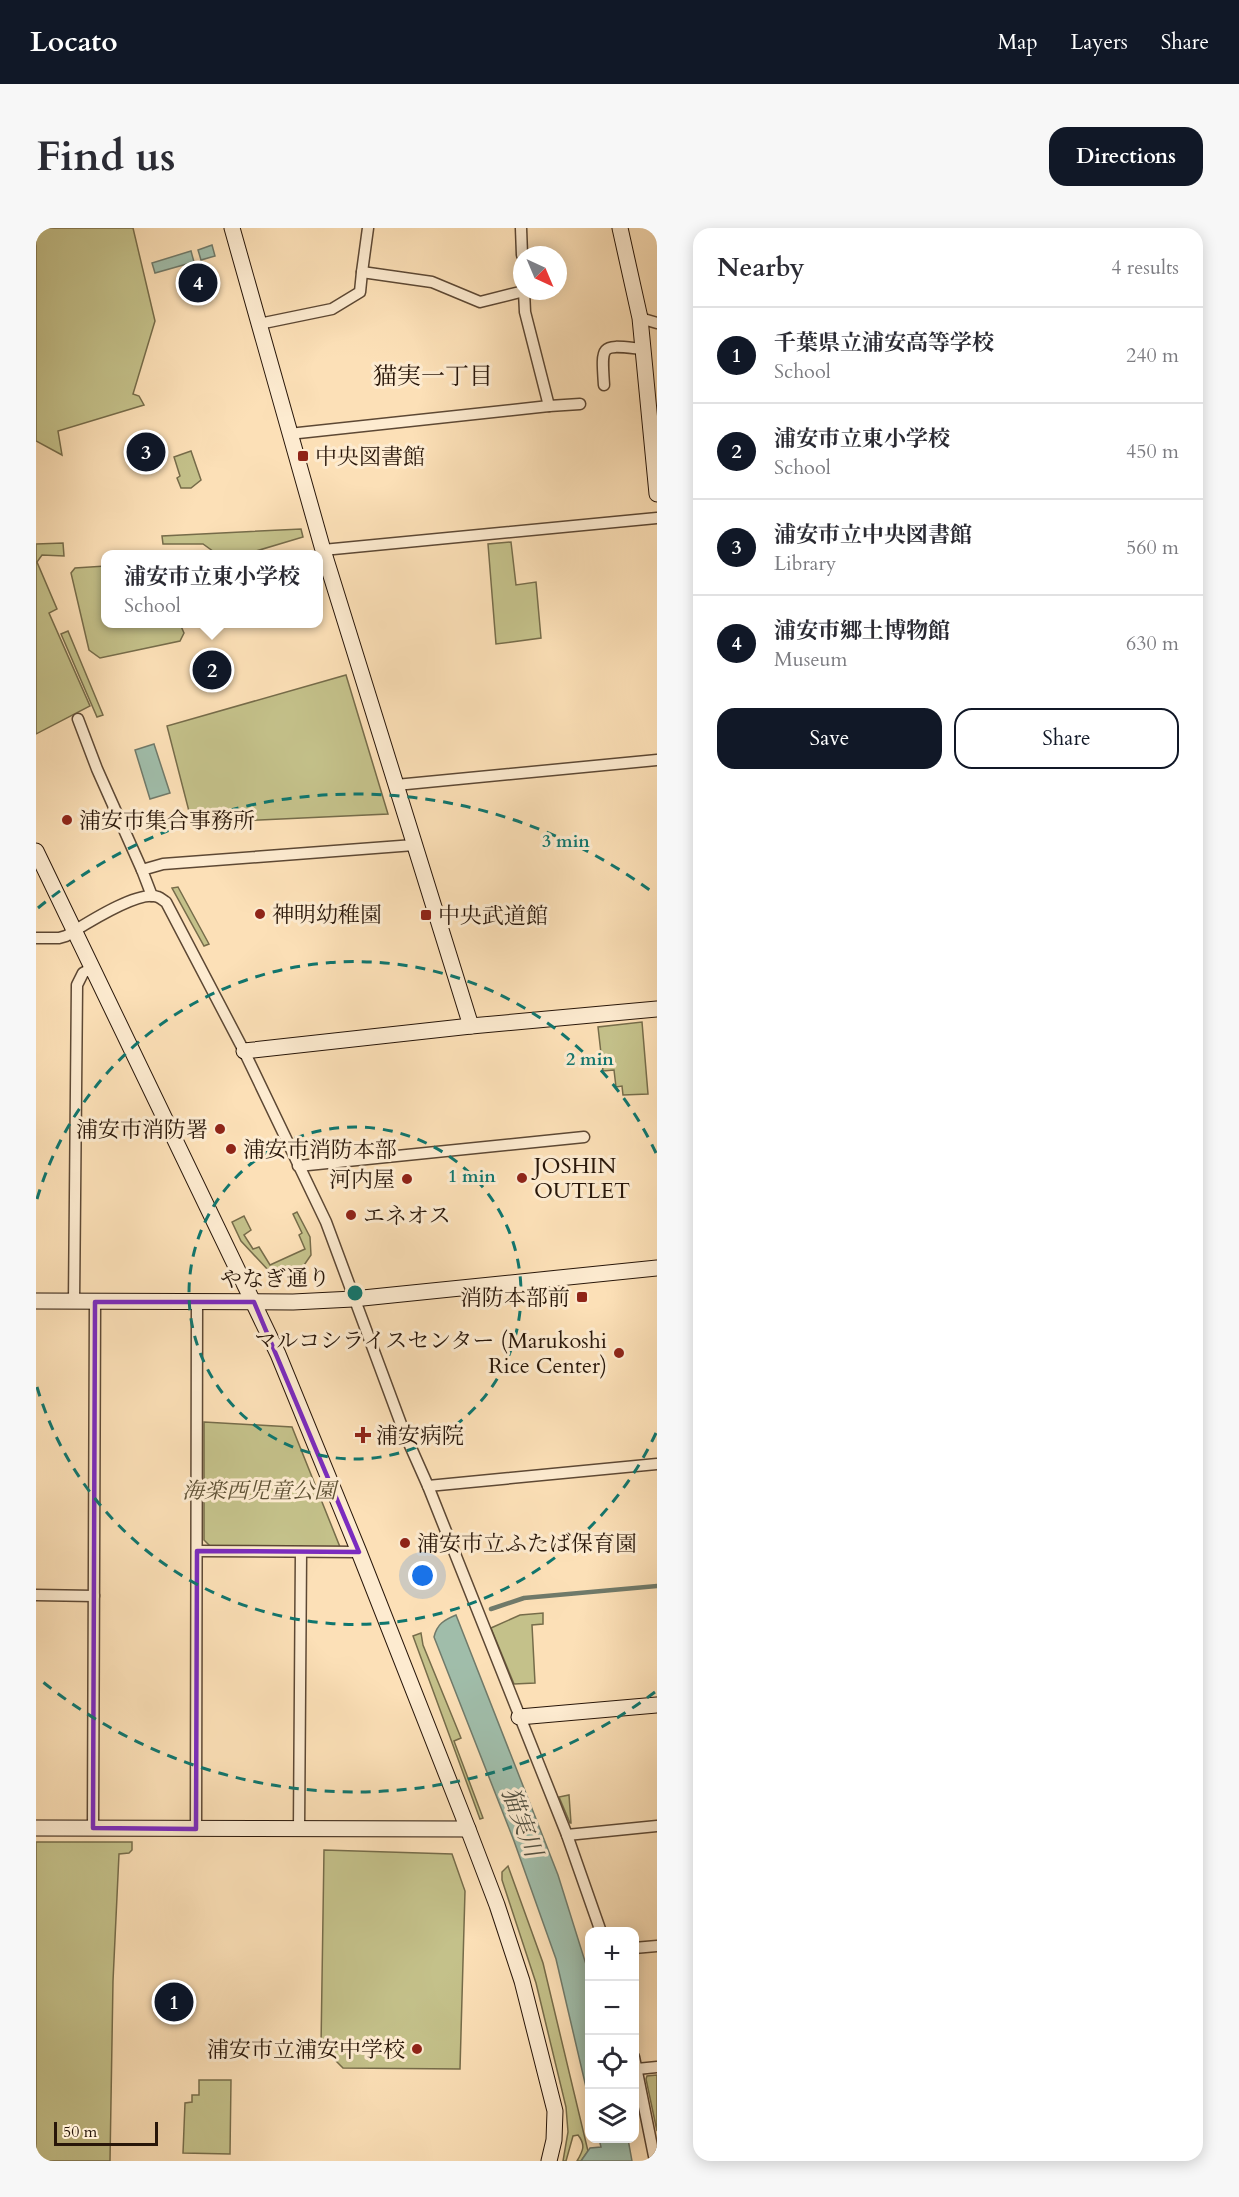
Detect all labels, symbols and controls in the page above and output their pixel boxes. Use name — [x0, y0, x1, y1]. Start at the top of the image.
text: Locato — [30, 23, 118, 61]
text: Map — [998, 28, 1038, 57]
text: Layers — [1071, 28, 1128, 57]
text: Share — [1161, 28, 1209, 57]
button: Directions — [1049, 127, 1203, 186]
text: Find us — [36, 128, 176, 185]
north arrow — [513, 246, 567, 300]
text: Nearby — [717, 250, 805, 285]
text: 4 results — [1111, 254, 1179, 281]
pin: 4 — [178, 260, 218, 306]
text: 千葉県立浦安高等学校 — [774, 328, 994, 358]
text: 1 — [731, 342, 742, 369]
text: 240 m — [1126, 342, 1179, 369]
text: School — [774, 358, 831, 385]
district label: 猫実一丁目 — [373, 360, 493, 393]
text: 浦安市立東小学校 — [774, 424, 950, 454]
pin: 3 — [126, 430, 166, 474]
text: 2 — [731, 438, 742, 465]
text: 450 m — [1126, 438, 1179, 465]
place label: 中央図書館 — [315, 442, 425, 472]
marker: 中央図書館 — [296, 449, 310, 463]
text: School — [774, 454, 831, 481]
text: 浦安市立中央図書館 — [774, 520, 972, 550]
text: 3 — [731, 534, 742, 561]
text: 560 m — [1126, 534, 1179, 561]
popup — [101, 550, 323, 628]
text: Library — [774, 550, 836, 577]
text: 浦安市立東小学校 — [124, 562, 300, 592]
text: School — [124, 592, 181, 619]
text: 浦安市郷土博物館 — [774, 616, 950, 646]
text: 4 — [731, 630, 742, 657]
text: 630 m — [1126, 630, 1179, 657]
text: Museum — [774, 646, 847, 673]
pin: 2 — [192, 648, 231, 692]
button: Save — [717, 708, 942, 769]
button: Share — [954, 708, 1179, 769]
place label: 浦安市集合事務所 — [79, 806, 255, 836]
marker: 浦安市集合事務所 — [60, 813, 74, 827]
text: 3 min — [542, 829, 590, 854]
place label: 神明幼稚園 — [272, 900, 382, 930]
place label: 中央武道館 — [438, 901, 548, 931]
marker: 神明幼稚園 — [253, 907, 267, 921]
marker: 中央武道館 — [419, 908, 433, 922]
text: 2 min — [566, 1047, 614, 1072]
place label: 浦安市消防署 — [76, 1115, 208, 1145]
marker: 浦安市消防署 — [213, 1122, 227, 1136]
place label: 浦安市消防本部 — [243, 1135, 397, 1165]
marker: 浦安市消防本部 — [224, 1142, 238, 1156]
place label: JOSHIN OUTLET — [531, 1151, 630, 1206]
text: 1 min — [448, 1164, 496, 1189]
place label: 河内屋 — [329, 1165, 395, 1195]
marker: JOSHIN OUTLET — [515, 1171, 529, 1185]
marker: 河内屋 — [400, 1172, 414, 1186]
place label: エネオス — [363, 1201, 451, 1231]
marker: エネオス — [344, 1208, 358, 1222]
street label: やなぎ通り — [220, 1263, 330, 1295]
centre of rings — [345, 1283, 365, 1303]
place label: 消防本部前 — [460, 1283, 570, 1313]
marker: 消防本部前 — [575, 1290, 589, 1304]
place label: マルコシライスセンター (Marukoshi Rice Center) — [254, 1326, 607, 1381]
marker: マルコシライスセンター (Marukoshi Rice Center) — [612, 1346, 626, 1360]
place label: 浦安病院 — [376, 1421, 464, 1451]
marker: 浦安病院 — [354, 1426, 372, 1444]
park label: 海楽西児童公園 — [182, 1476, 339, 1506]
place label: 浦安市立ふたば保育園 — [417, 1529, 637, 1559]
marker: 浦安市立ふたば保育園 — [398, 1536, 412, 1550]
your location — [408, 1561, 437, 1590]
water label: 猫実川 — [493, 1783, 551, 1865]
map controls — [585, 1927, 639, 2143]
button: + — [585, 1927, 639, 1981]
pin: 1 — [154, 1980, 194, 2024]
button: − — [585, 1981, 639, 2035]
place label: 浦安市立浦安中学校 — [207, 2035, 405, 2065]
button: locate — [585, 2035, 639, 2089]
marker: 浦安市立浦安中学校 — [410, 2042, 424, 2056]
button: layers — [585, 2089, 639, 2143]
scale bar — [54, 2119, 158, 2146]
text: 50 m — [63, 2121, 97, 2143]

